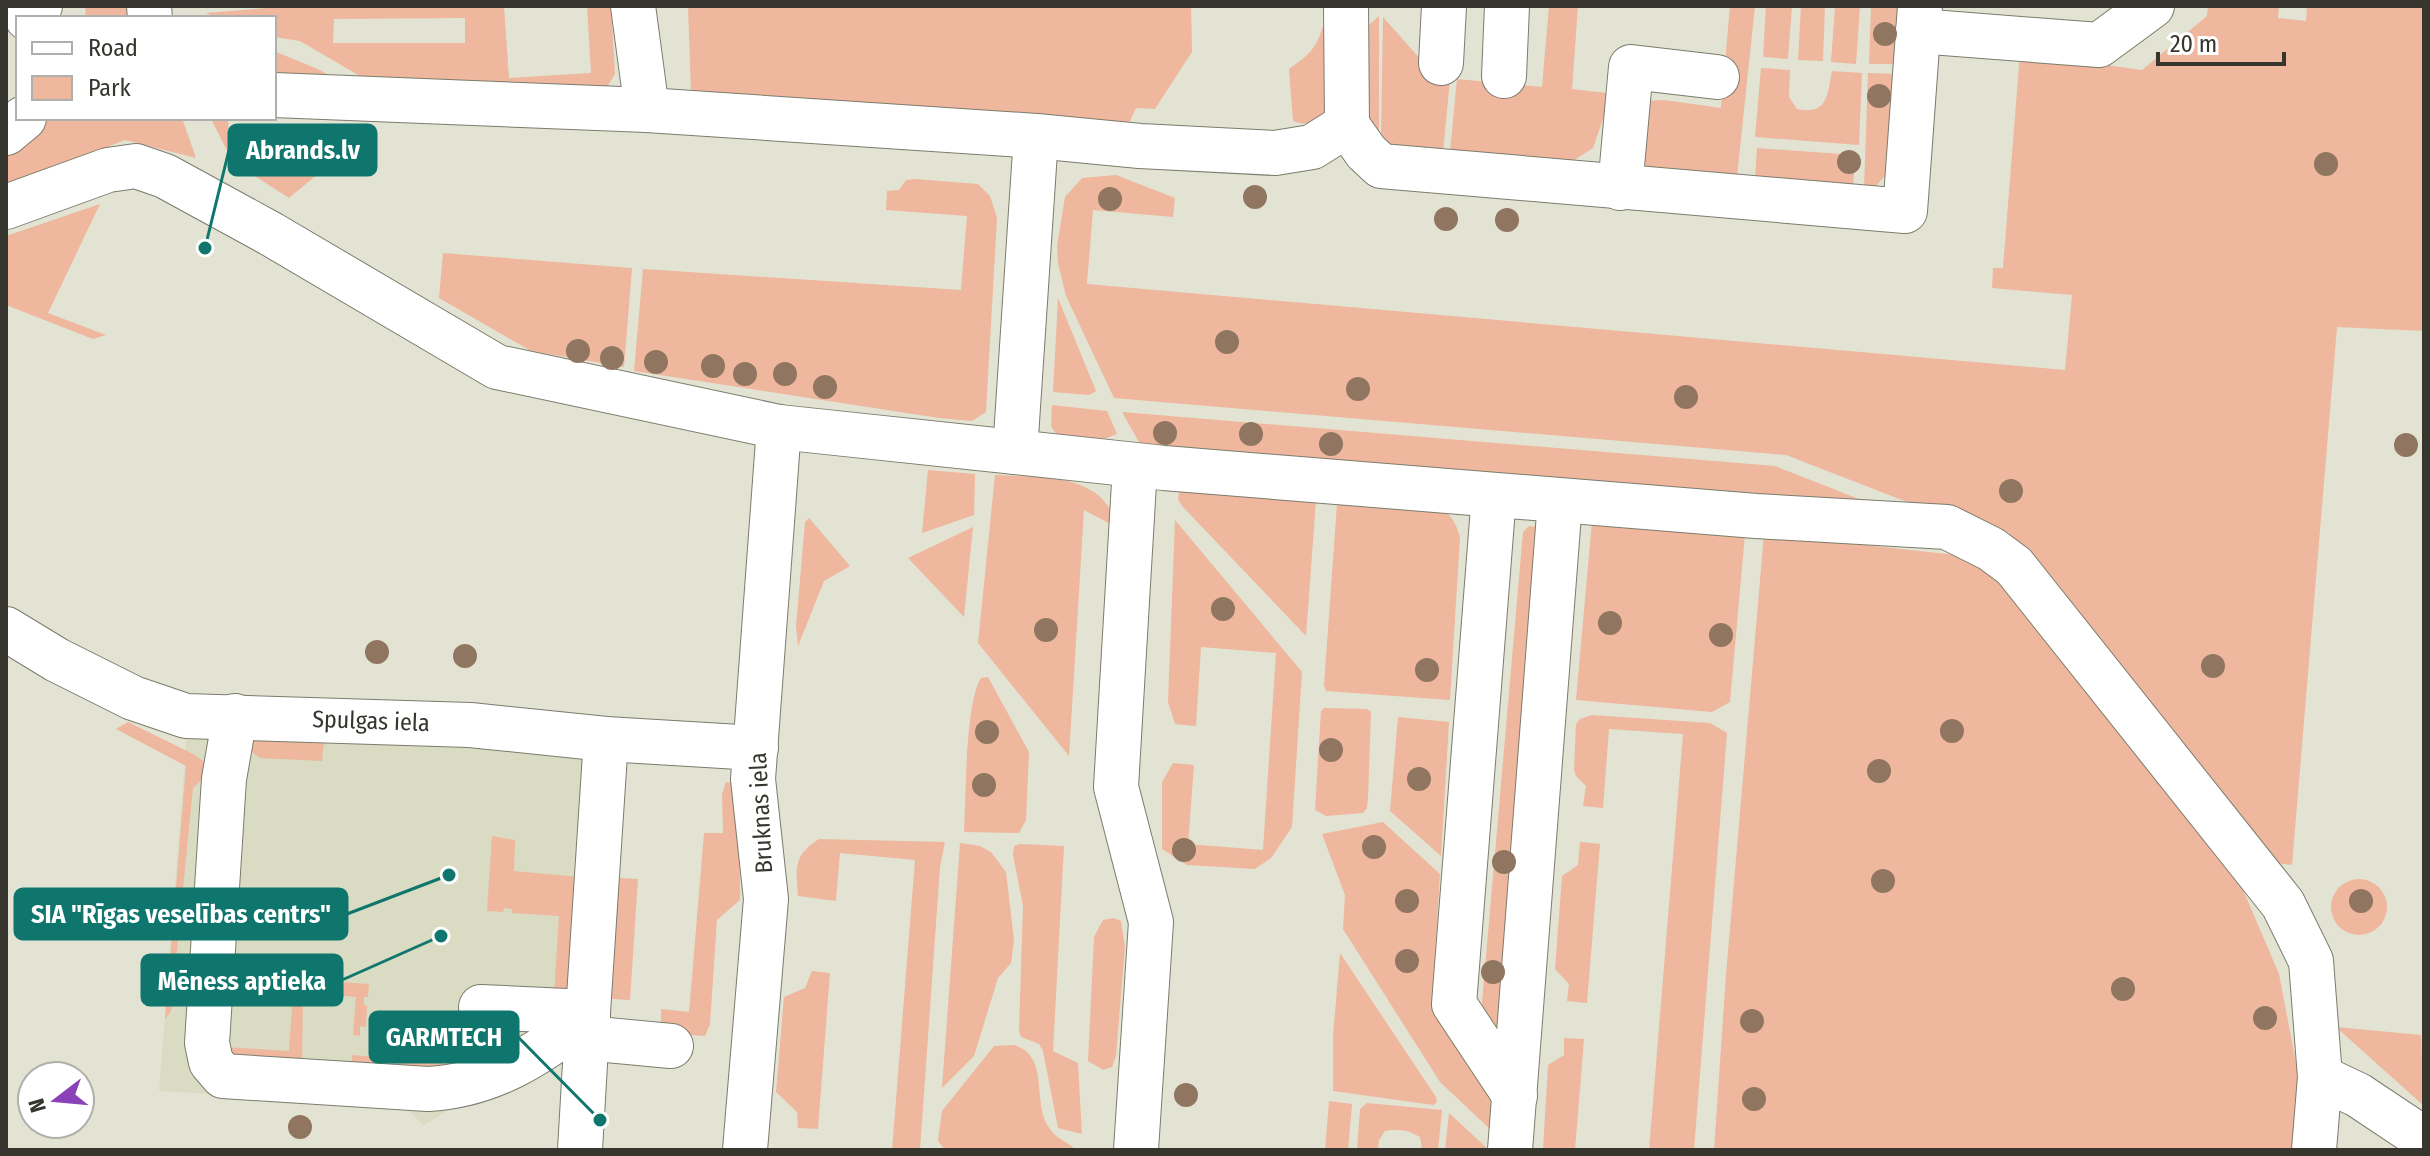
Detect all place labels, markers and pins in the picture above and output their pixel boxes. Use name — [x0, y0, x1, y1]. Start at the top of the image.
callout: Abrands.lv — [229, 125, 376, 175]
callout: SIA "Rīgas veselības centrs" — [15, 889, 347, 939]
callout: Mēness aptieka — [142, 955, 342, 1005]
callout: GARMTECH — [370, 1012, 518, 1062]

